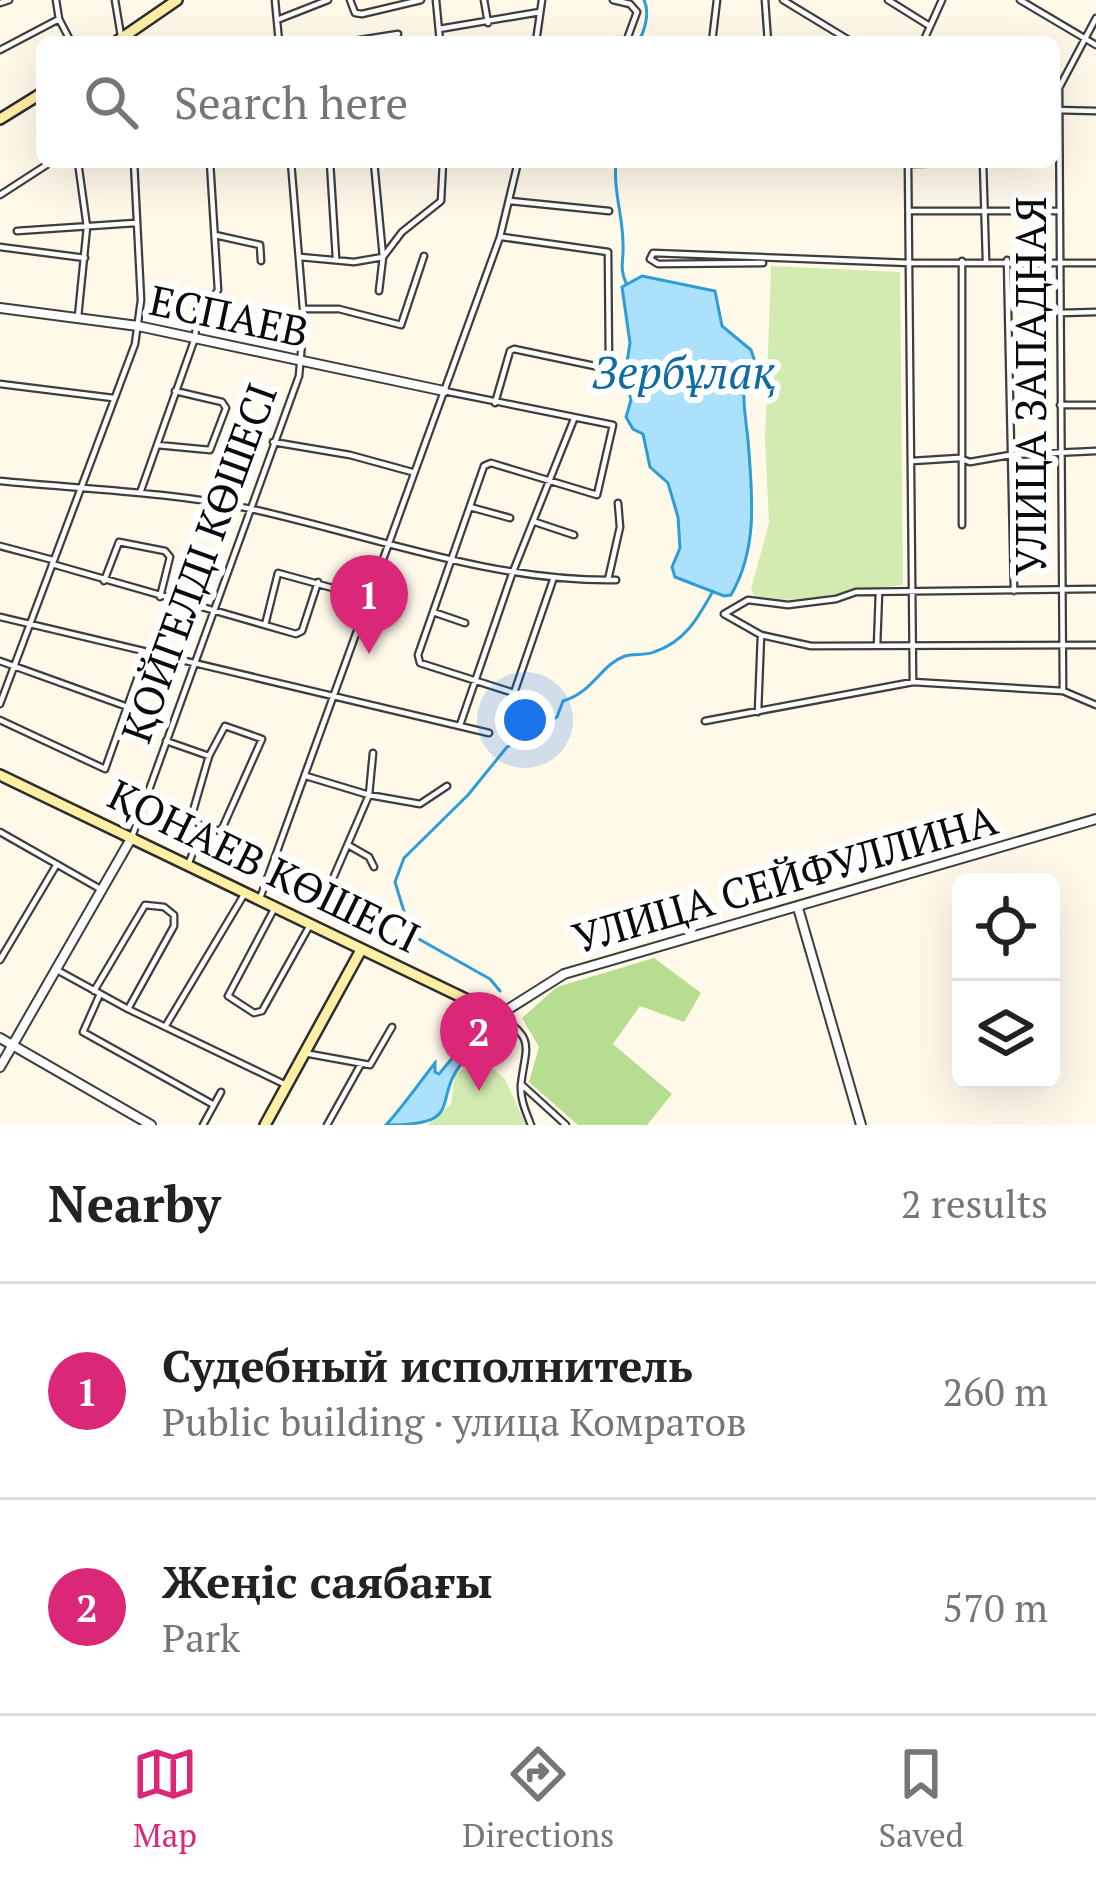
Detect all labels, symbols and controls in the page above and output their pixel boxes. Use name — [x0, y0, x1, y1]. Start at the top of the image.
search box — [36, 36, 1060, 168]
icon: search — [78, 69, 144, 135]
text: Search here — [174, 72, 408, 132]
street label: УЛИЦА ЗАПАДНАЯ — [1002, 196, 1058, 576]
street label: ЕСПАЕВ — [145, 271, 314, 359]
water label: Зербұлақ — [592, 341, 776, 401]
street label: ҚОЙГЕЛДІ КӨШЕСІ — [107, 375, 289, 750]
pin: 1 — [330, 555, 408, 654]
your location — [495, 690, 555, 750]
street label: ҚОНАЕВ КӨШЕСІ — [99, 765, 430, 965]
street label: УЛИЦА СЕЙФУЛЛИНА — [566, 791, 1004, 965]
map controls — [952, 873, 1060, 1089]
button: locate — [952, 873, 1060, 981]
button: layers — [952, 981, 1060, 1089]
pin: 2 — [440, 992, 518, 1091]
text: Nearby — [48, 1169, 221, 1237]
text: 2 results — [901, 1177, 1048, 1229]
text: Судебный исполнитель — [162, 1335, 693, 1395]
text: 1 — [76, 1365, 98, 1417]
text: 260 m — [943, 1365, 1048, 1417]
text: Public building · улица Комратов — [162, 1395, 747, 1447]
text: Жеңіс саябағы — [162, 1551, 493, 1611]
text: 2 — [76, 1581, 98, 1633]
text: 570 m — [943, 1581, 1048, 1633]
text: Park — [162, 1611, 240, 1663]
tab: Map — [132, 1741, 198, 1856]
tab: Directions — [462, 1741, 614, 1856]
tab: Saved — [879, 1741, 964, 1856]

